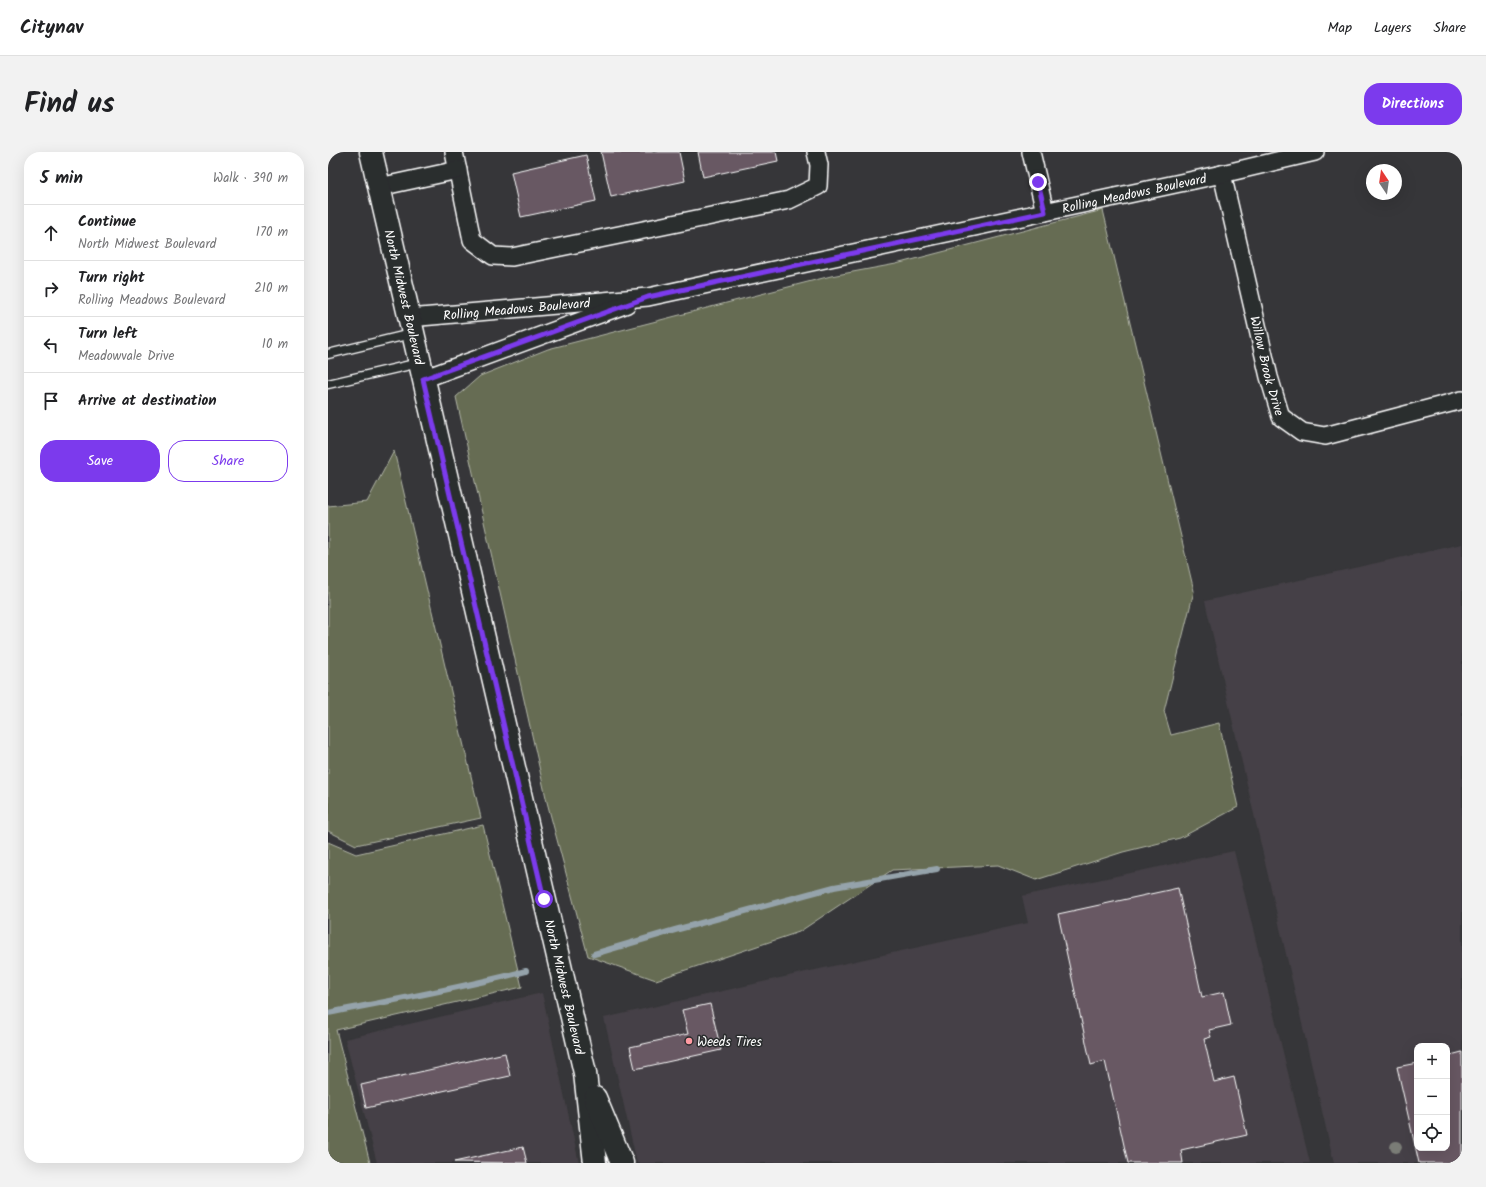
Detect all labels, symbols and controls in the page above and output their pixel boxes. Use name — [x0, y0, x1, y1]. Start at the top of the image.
text: Citynav — [20, 13, 83, 43]
text: Map — [1328, 17, 1352, 39]
text: Layers — [1374, 17, 1412, 39]
text: Share — [1434, 17, 1466, 39]
text: Find us — [24, 82, 115, 127]
button: Directions — [1364, 83, 1462, 125]
north arrow — [1366, 164, 1402, 200]
text: 5 min — [40, 165, 83, 192]
text: Walk · 390 m — [213, 168, 288, 189]
street label: Rolling Meadows Boulevard — [1060, 169, 1209, 220]
route end — [1029, 173, 1047, 191]
text: Continue — [78, 210, 136, 234]
icon: ahead — [40, 222, 62, 244]
text: 170 m — [256, 222, 288, 243]
street label: North Midwest Boulevard — [377, 228, 429, 368]
text: North Midwest Boulevard — [78, 234, 216, 255]
text: Turn right — [78, 266, 145, 290]
icon: right — [40, 278, 62, 300]
text: 210 m — [254, 278, 288, 299]
text: Rolling Meadows Boulevard — [78, 290, 225, 311]
street label: Rolling Meadows Boulevard — [442, 293, 592, 327]
street label: Willow Brook Drive — [1243, 314, 1289, 419]
text: Turn left — [78, 322, 138, 346]
icon: left — [40, 334, 62, 356]
text: 10 m — [262, 334, 288, 355]
text: Meadowvale Drive — [78, 346, 174, 367]
text: Arrive at destination — [78, 389, 217, 413]
icon: arrive — [40, 390, 62, 412]
button: Save — [40, 440, 160, 482]
button: Share — [168, 440, 288, 482]
route start — [535, 890, 553, 908]
street label: North Midwest Boulevard — [538, 917, 590, 1057]
place label: Weeds Tires — [697, 1032, 762, 1053]
marker: Weeds Tires — [684, 1036, 694, 1046]
map controls — [1414, 1043, 1450, 1151]
button: + — [1414, 1043, 1450, 1079]
button: − — [1414, 1079, 1450, 1115]
button: locate — [1414, 1115, 1450, 1151]

